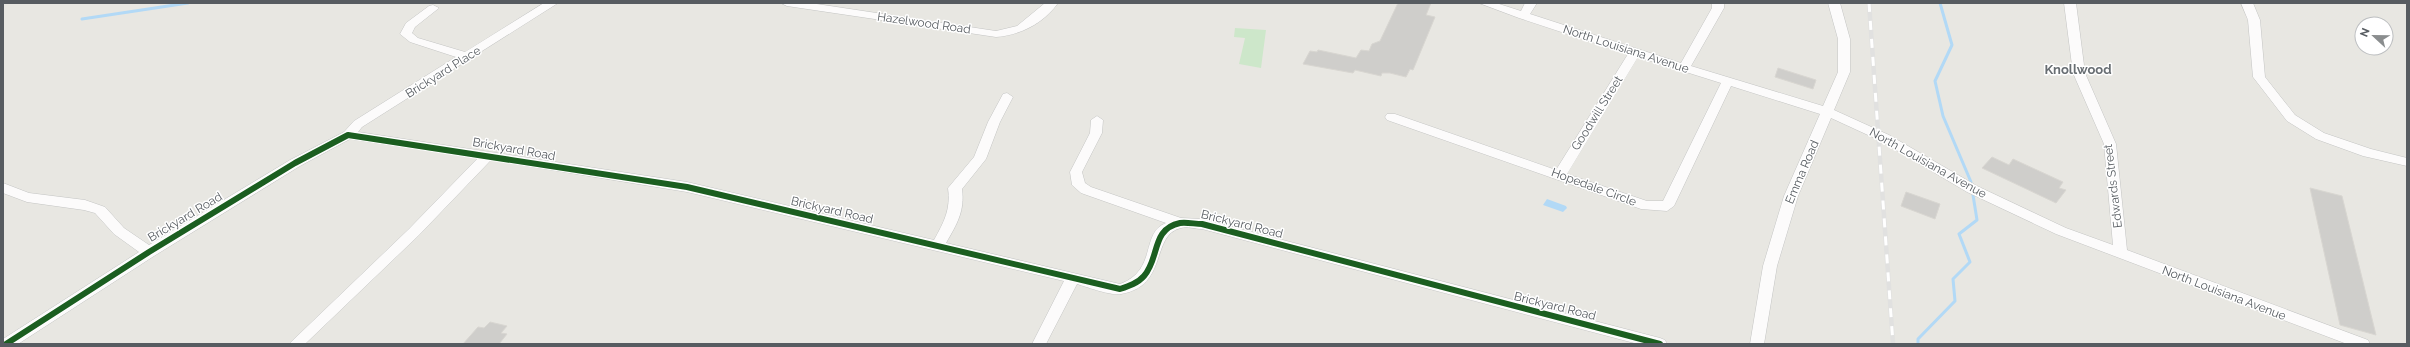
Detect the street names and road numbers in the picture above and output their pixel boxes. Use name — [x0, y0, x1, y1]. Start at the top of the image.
street label: Hazelwood Road — [876, 10, 972, 36]
street label: North Louisiana Avenue — [1561, 22, 1691, 76]
street label: Brickyard Place — [403, 43, 483, 101]
street label: Goodwill Street — [1568, 73, 1626, 153]
street label: North Louisiana Avenue — [1867, 125, 1989, 201]
street label: Brickyard Road — [471, 135, 557, 163]
street label: Emma Road — [1782, 138, 1822, 206]
street label: Edwards Street — [2101, 143, 2125, 229]
street label: Hopedale Circle — [1550, 165, 1638, 209]
street label: Brickyard Road — [145, 189, 225, 245]
street label: Brickyard Road — [790, 194, 874, 226]
street label: Brickyard Road — [1200, 207, 1284, 241]
street label: North Louisiana Avenue — [2160, 263, 2288, 323]
street label: Brickyard Road — [1513, 289, 1597, 323]

